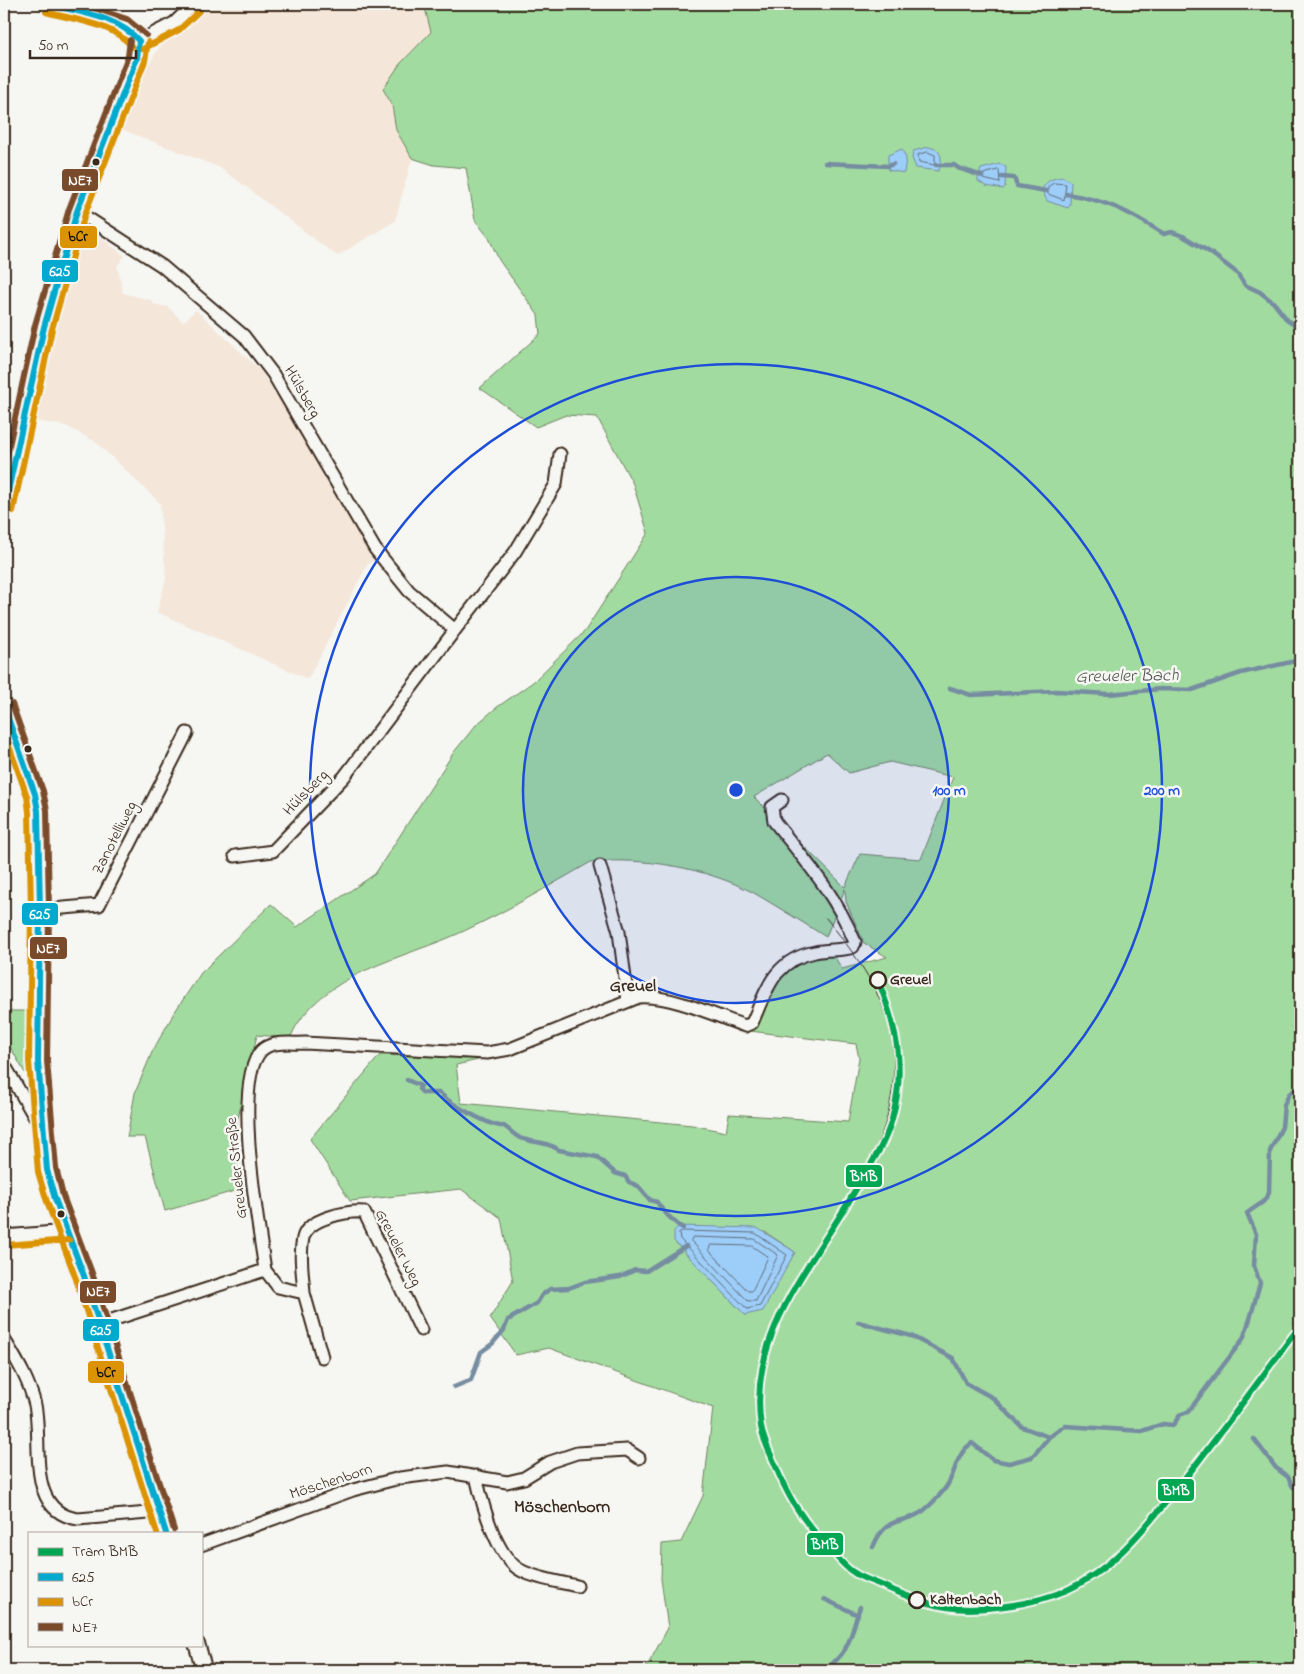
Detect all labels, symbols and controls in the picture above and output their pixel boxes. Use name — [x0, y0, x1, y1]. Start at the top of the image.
scale bar — [30, 28, 136, 60]
text: 50 m — [38, 35, 69, 57]
unlabelled marker — [91, 157, 101, 167]
line badge: NE7 — [61, 168, 99, 192]
text: NE7 — [68, 171, 92, 192]
line badge: bCr — [59, 225, 98, 249]
text: bCr — [68, 227, 88, 248]
line badge: 625 — [41, 259, 79, 283]
text: 625 — [48, 262, 71, 283]
street label: Hülsberg — [277, 361, 327, 423]
water label: Greueler Bach — [1075, 663, 1179, 691]
unlabelled marker — [23, 744, 33, 754]
street label: Hülsberg — [278, 764, 334, 822]
text: 100 m — [932, 780, 966, 802]
text: 200 m — [1143, 780, 1180, 802]
centre of rings — [727, 781, 745, 799]
street label: Zanotelliweg — [86, 797, 144, 879]
line badge: 625 — [21, 902, 59, 926]
text: 625 — [28, 905, 51, 926]
line badge: NE7 — [29, 936, 68, 960]
text: NE7 — [36, 939, 60, 960]
place label: Greuel — [890, 968, 931, 992]
marker: Greuel — [869, 971, 887, 989]
district label: Greuel — [610, 974, 656, 1000]
street label: Greueler Straße — [220, 1115, 254, 1220]
line badge: BMB — [845, 1164, 883, 1188]
text: BMB — [849, 1167, 878, 1188]
street label: Greueler Weg — [368, 1205, 428, 1291]
unlabelled marker — [56, 1209, 66, 1219]
line badge: NE7 — [79, 1280, 117, 1304]
text: NE7 — [86, 1282, 110, 1303]
line badge: 625 — [82, 1318, 120, 1342]
text: 625 — [89, 1321, 112, 1342]
line badge: bCr — [87, 1360, 125, 1384]
text: bCr — [96, 1363, 116, 1384]
street label: Möschenborn — [287, 1457, 375, 1507]
line badge: BMB — [1157, 1478, 1195, 1502]
text: BMB — [1161, 1481, 1190, 1502]
district label: Möschenborn — [514, 1495, 610, 1521]
legend — [28, 1532, 202, 1646]
line badge: BMB — [806, 1532, 844, 1556]
text: BMB — [810, 1535, 839, 1556]
text: Tram BMB — [72, 1541, 138, 1563]
text: 625 — [72, 1567, 95, 1589]
place label: Kaltenbach — [930, 1588, 1002, 1612]
text: bCr — [72, 1591, 93, 1613]
marker: Kaltenbach — [908, 1591, 926, 1609]
text: NE7 — [72, 1617, 97, 1639]

